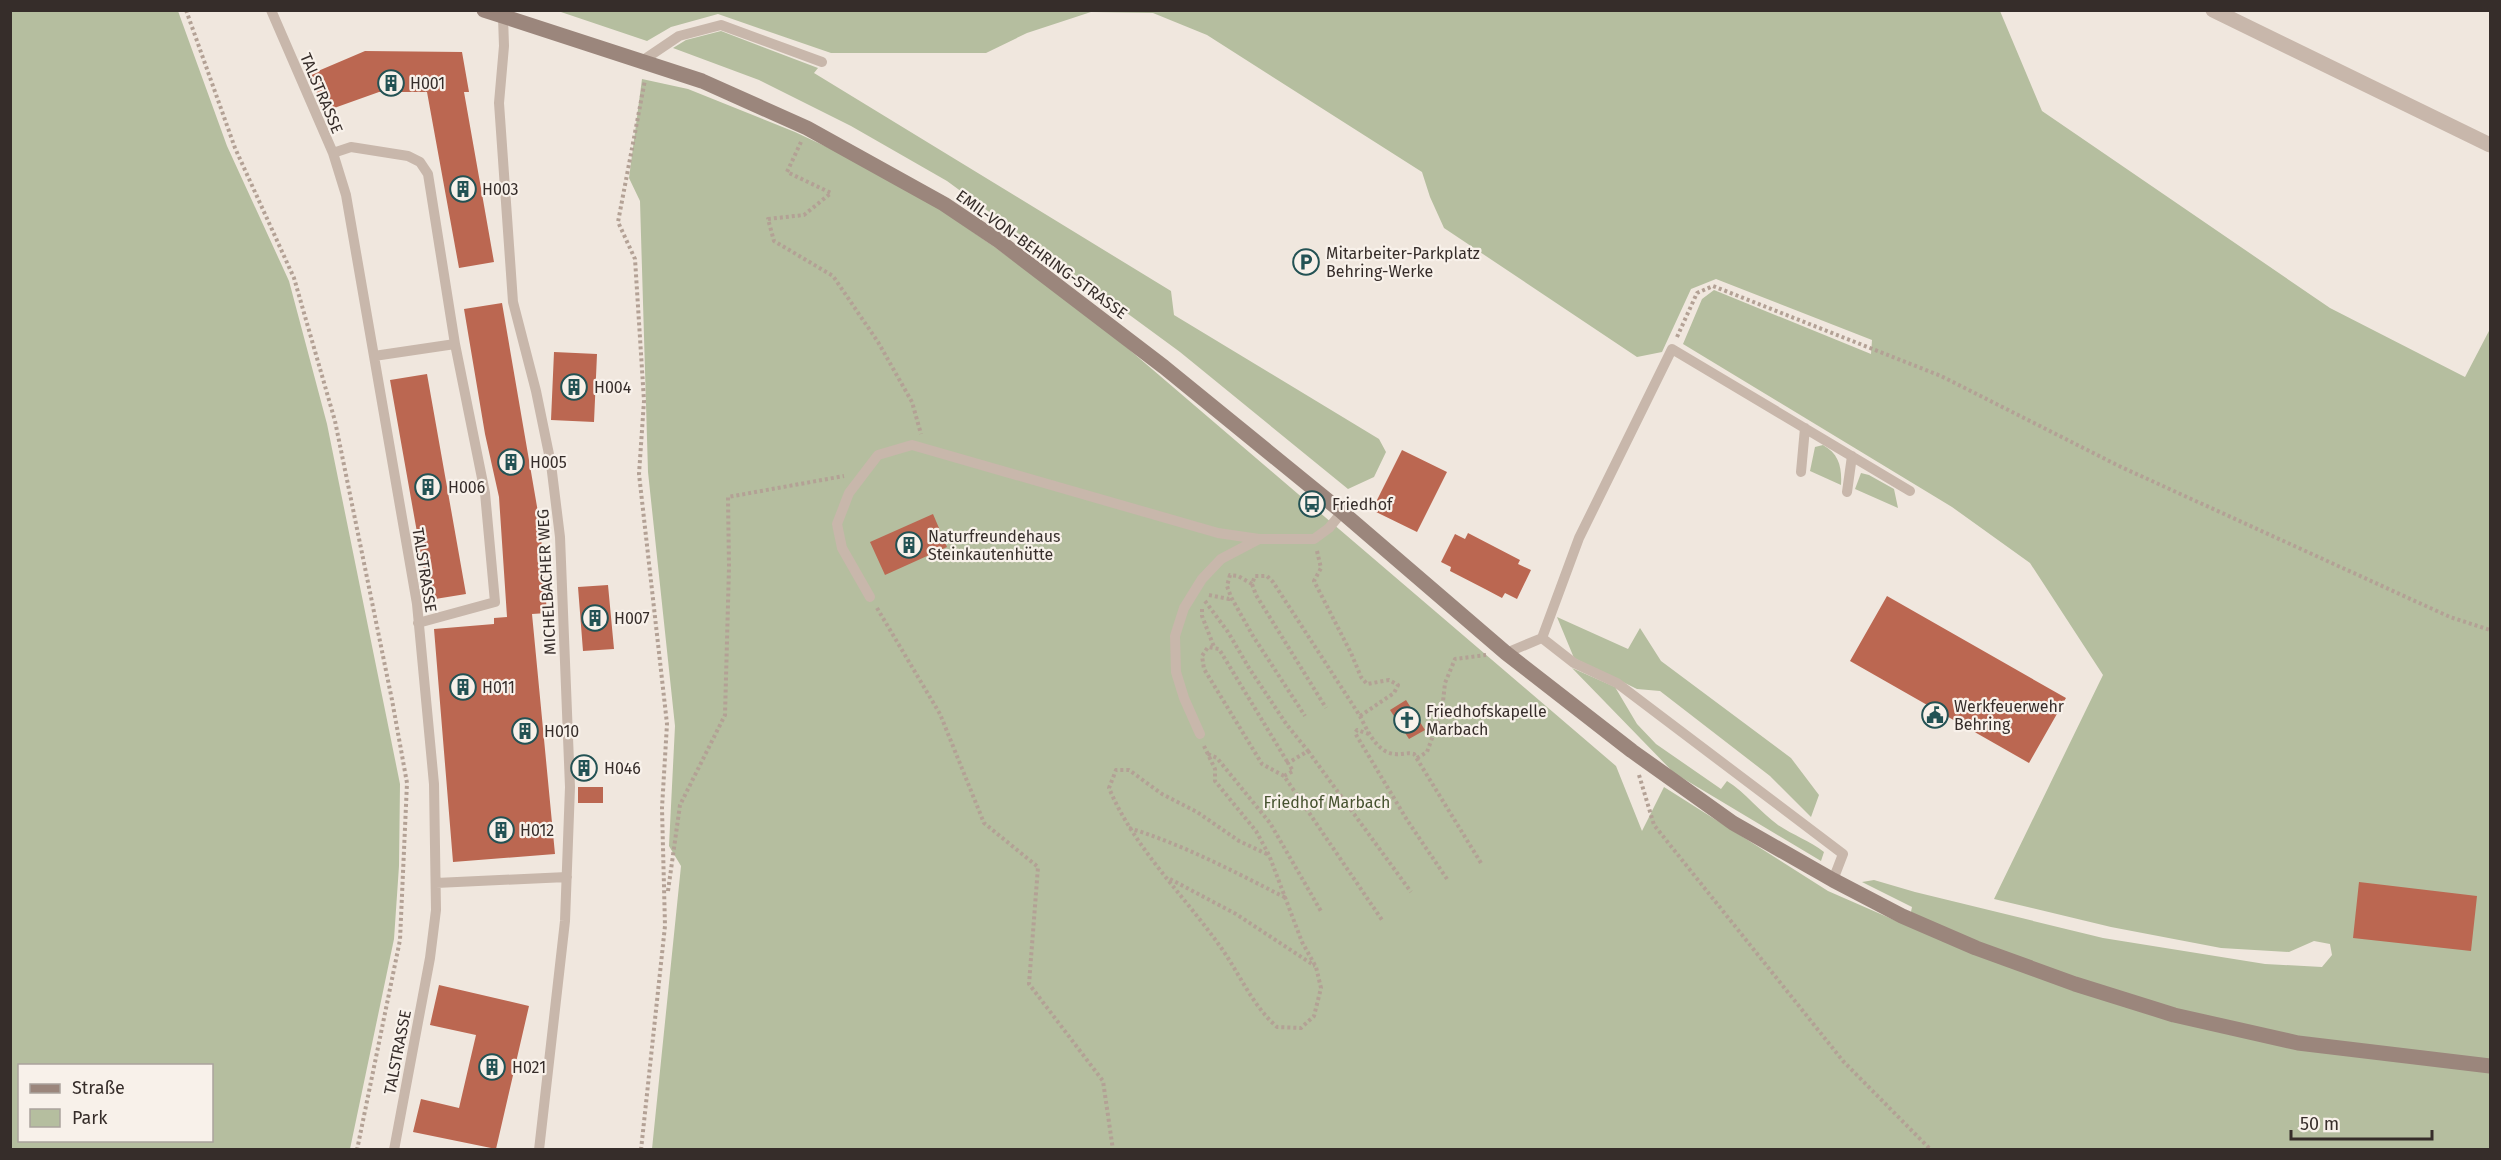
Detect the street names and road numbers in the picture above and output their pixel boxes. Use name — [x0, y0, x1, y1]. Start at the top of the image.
street label: TALSTRASSE — [296, 50, 347, 136]
street label: EMIL-VON-BEHRING-STRASSE — [952, 186, 1131, 323]
street label: MICHELBACHER WEG — [533, 508, 560, 655]
street label: TALSTRASSE — [408, 526, 441, 614]
street label: TALSTRASSE — [380, 1008, 415, 1096]

